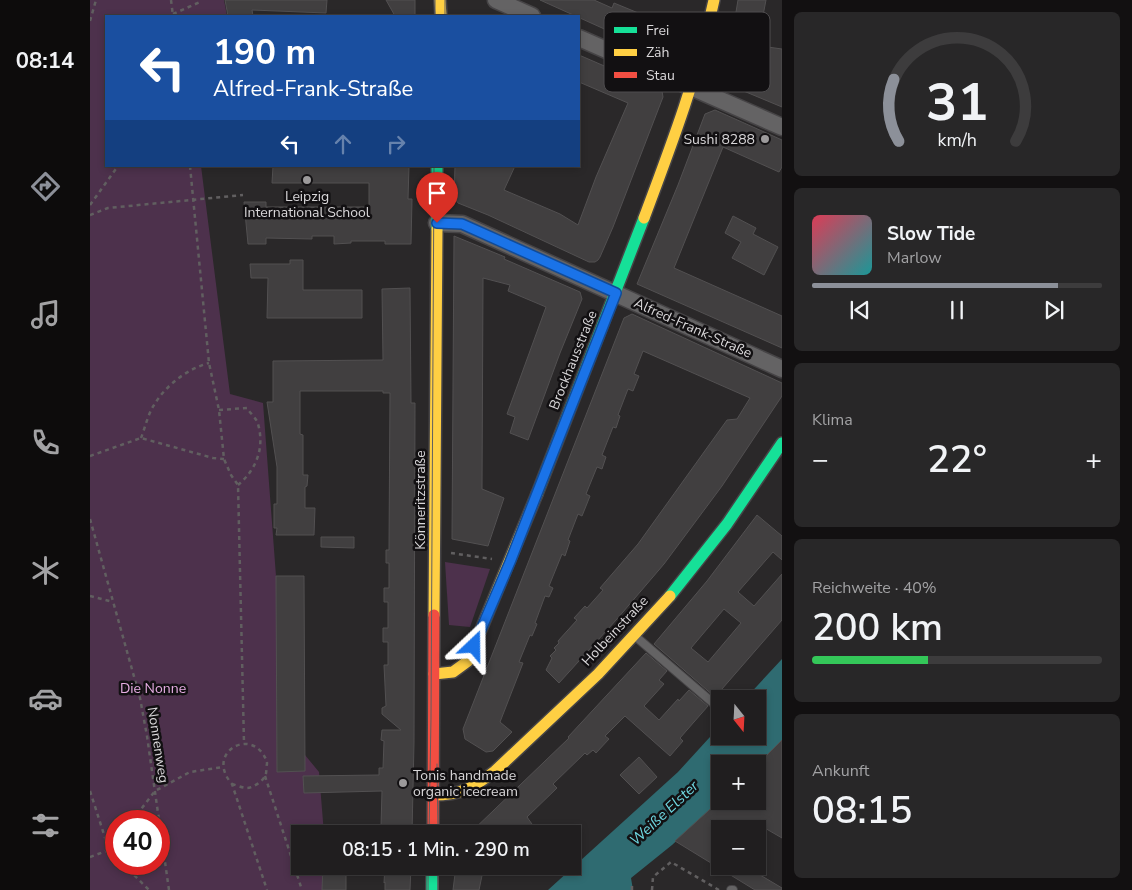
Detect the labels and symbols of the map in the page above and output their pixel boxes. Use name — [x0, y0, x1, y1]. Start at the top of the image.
legend — [604, 12, 770, 92]
text: Frei — [646, 21, 669, 40]
text: Zäh — [646, 43, 669, 62]
text: Stau — [646, 66, 675, 85]
place label: Sushi 8288 — [683, 130, 755, 149]
marker: Sushi 8288 — [759, 133, 771, 145]
pin — [416, 172, 458, 223]
marker: Leipzig International School — [301, 174, 313, 186]
place label: Leipzig International School — [244, 187, 371, 222]
street label: Alfred-Frank-Straße — [631, 293, 755, 363]
street label: Brockhausstraße — [544, 307, 602, 413]
street label: Könneritzstraße — [411, 450, 430, 550]
street label: Holbeinstraße — [578, 592, 652, 670]
position arrow — [447, 619, 499, 671]
park label: Die Nonne — [120, 679, 186, 698]
north arrow — [711, 690, 766, 745]
street label: Nonnenweg — [143, 706, 173, 784]
place label: Tonis handmade organic icecream — [413, 766, 518, 801]
water label: Weiße Elster — [625, 776, 703, 850]
marker: Tonis handmade organic icecream — [397, 777, 409, 789]
speed limit sign: 40 — [105, 810, 170, 875]

